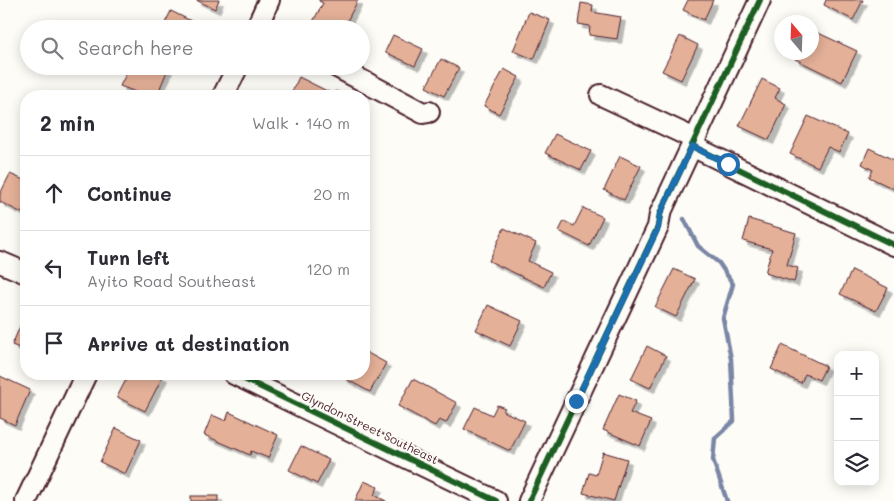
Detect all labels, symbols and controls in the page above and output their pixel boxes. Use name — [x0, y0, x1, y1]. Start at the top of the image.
north arrow — [774, 15, 819, 60]
search box — [20, 20, 370, 75]
icon: search — [38, 34, 66, 62]
text: Search here — [78, 35, 194, 60]
text: 2 min — [40, 109, 95, 136]
text: Walk · 140 m — [252, 112, 350, 133]
route start — [717, 153, 740, 176]
icon: ahead — [40, 179, 68, 207]
text: Continue — [87, 181, 172, 206]
text: 20 m — [313, 183, 350, 204]
text: Turn left — [87, 245, 170, 270]
icon: left — [40, 254, 68, 282]
text: 120 m — [306, 258, 350, 279]
text: Ayito Road Southeast — [87, 270, 256, 291]
icon: arrive — [40, 329, 68, 357]
text: Arrive at destination — [87, 331, 290, 356]
map controls — [834, 351, 879, 486]
button: + — [834, 351, 879, 396]
street label: Glyndon Street Southeast — [299, 387, 441, 467]
route end — [565, 390, 588, 413]
button: − — [834, 396, 879, 441]
button: layers — [834, 441, 879, 486]

